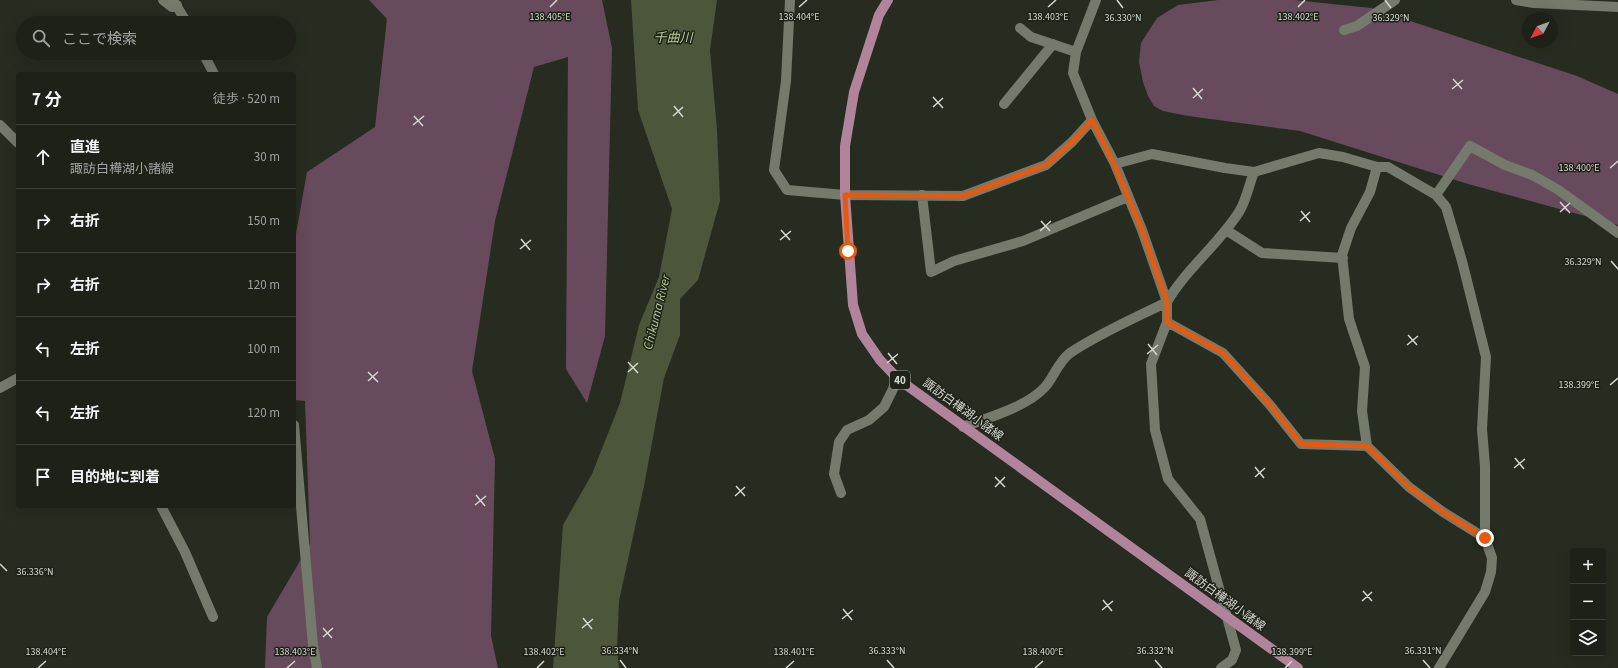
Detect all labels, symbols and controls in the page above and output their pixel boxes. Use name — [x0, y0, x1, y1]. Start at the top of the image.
text: 138.405°E — [530, 10, 570, 24]
text: 138.404°E — [779, 10, 819, 24]
text: 138.403°E — [1028, 10, 1068, 24]
text: 138.402°E — [1278, 10, 1318, 24]
text: 36.330°N — [1104, 11, 1142, 25]
text: 36.329°N — [1372, 11, 1410, 25]
north arrow — [1522, 12, 1558, 48]
search box — [16, 16, 296, 60]
icon: search — [30, 27, 52, 49]
text: ここで検索 — [62, 29, 137, 50]
water label: 千曲川 — [653, 29, 694, 47]
text: 7 分 — [32, 88, 61, 112]
text: 徒歩 · 520 m — [213, 90, 280, 108]
text: 直進 — [70, 137, 100, 158]
icon: ahead — [32, 146, 54, 168]
text: 30 m — [254, 148, 280, 166]
text: 諏訪白樺湖小諸線 — [70, 160, 174, 178]
text: 138.400°E — [1559, 161, 1599, 175]
icon: right — [32, 210, 54, 232]
text: 右折 — [70, 211, 100, 232]
text: 150 m — [247, 212, 280, 230]
route start — [839, 242, 857, 260]
text: 36.329°N — [1564, 255, 1602, 269]
water label: Chikuma River — [639, 272, 675, 351]
icon: right — [32, 274, 54, 296]
text: 右折 — [70, 275, 100, 296]
text: 120 m — [247, 276, 280, 294]
icon: left — [32, 338, 54, 360]
text: 左折 — [70, 339, 100, 360]
text: 100 m — [247, 340, 280, 358]
road number: 40 — [890, 371, 910, 389]
street label: 諏訪白樺湖小諸線 — [919, 375, 1007, 445]
text: 138.399°E — [1559, 378, 1599, 392]
icon: left — [32, 402, 54, 424]
text: 左折 — [70, 403, 100, 424]
text: 120 m — [247, 404, 280, 422]
icon: arrive — [32, 466, 54, 488]
text: 目的地に到着 — [70, 467, 160, 488]
route end — [1476, 529, 1494, 547]
map controls — [1570, 548, 1606, 656]
button: + — [1570, 548, 1606, 584]
text: 36.336°N — [16, 565, 54, 579]
street label: 諏訪白樺湖小諸線 — [1181, 565, 1269, 635]
button: − — [1570, 584, 1606, 620]
button: layers — [1570, 620, 1606, 656]
text: 36.334°N — [601, 644, 639, 658]
text: 36.333°N — [868, 644, 906, 658]
text: 36.332°N — [1136, 644, 1174, 658]
text: 36.331°N — [1404, 644, 1442, 658]
text: 138.404°E — [26, 645, 66, 659]
text: 138.403°E — [275, 645, 315, 659]
text: 138.402°E — [524, 645, 564, 659]
text: 138.401°E — [774, 645, 814, 659]
text: 138.400°E — [1023, 645, 1063, 659]
text: 138.399°E — [1272, 645, 1312, 659]

